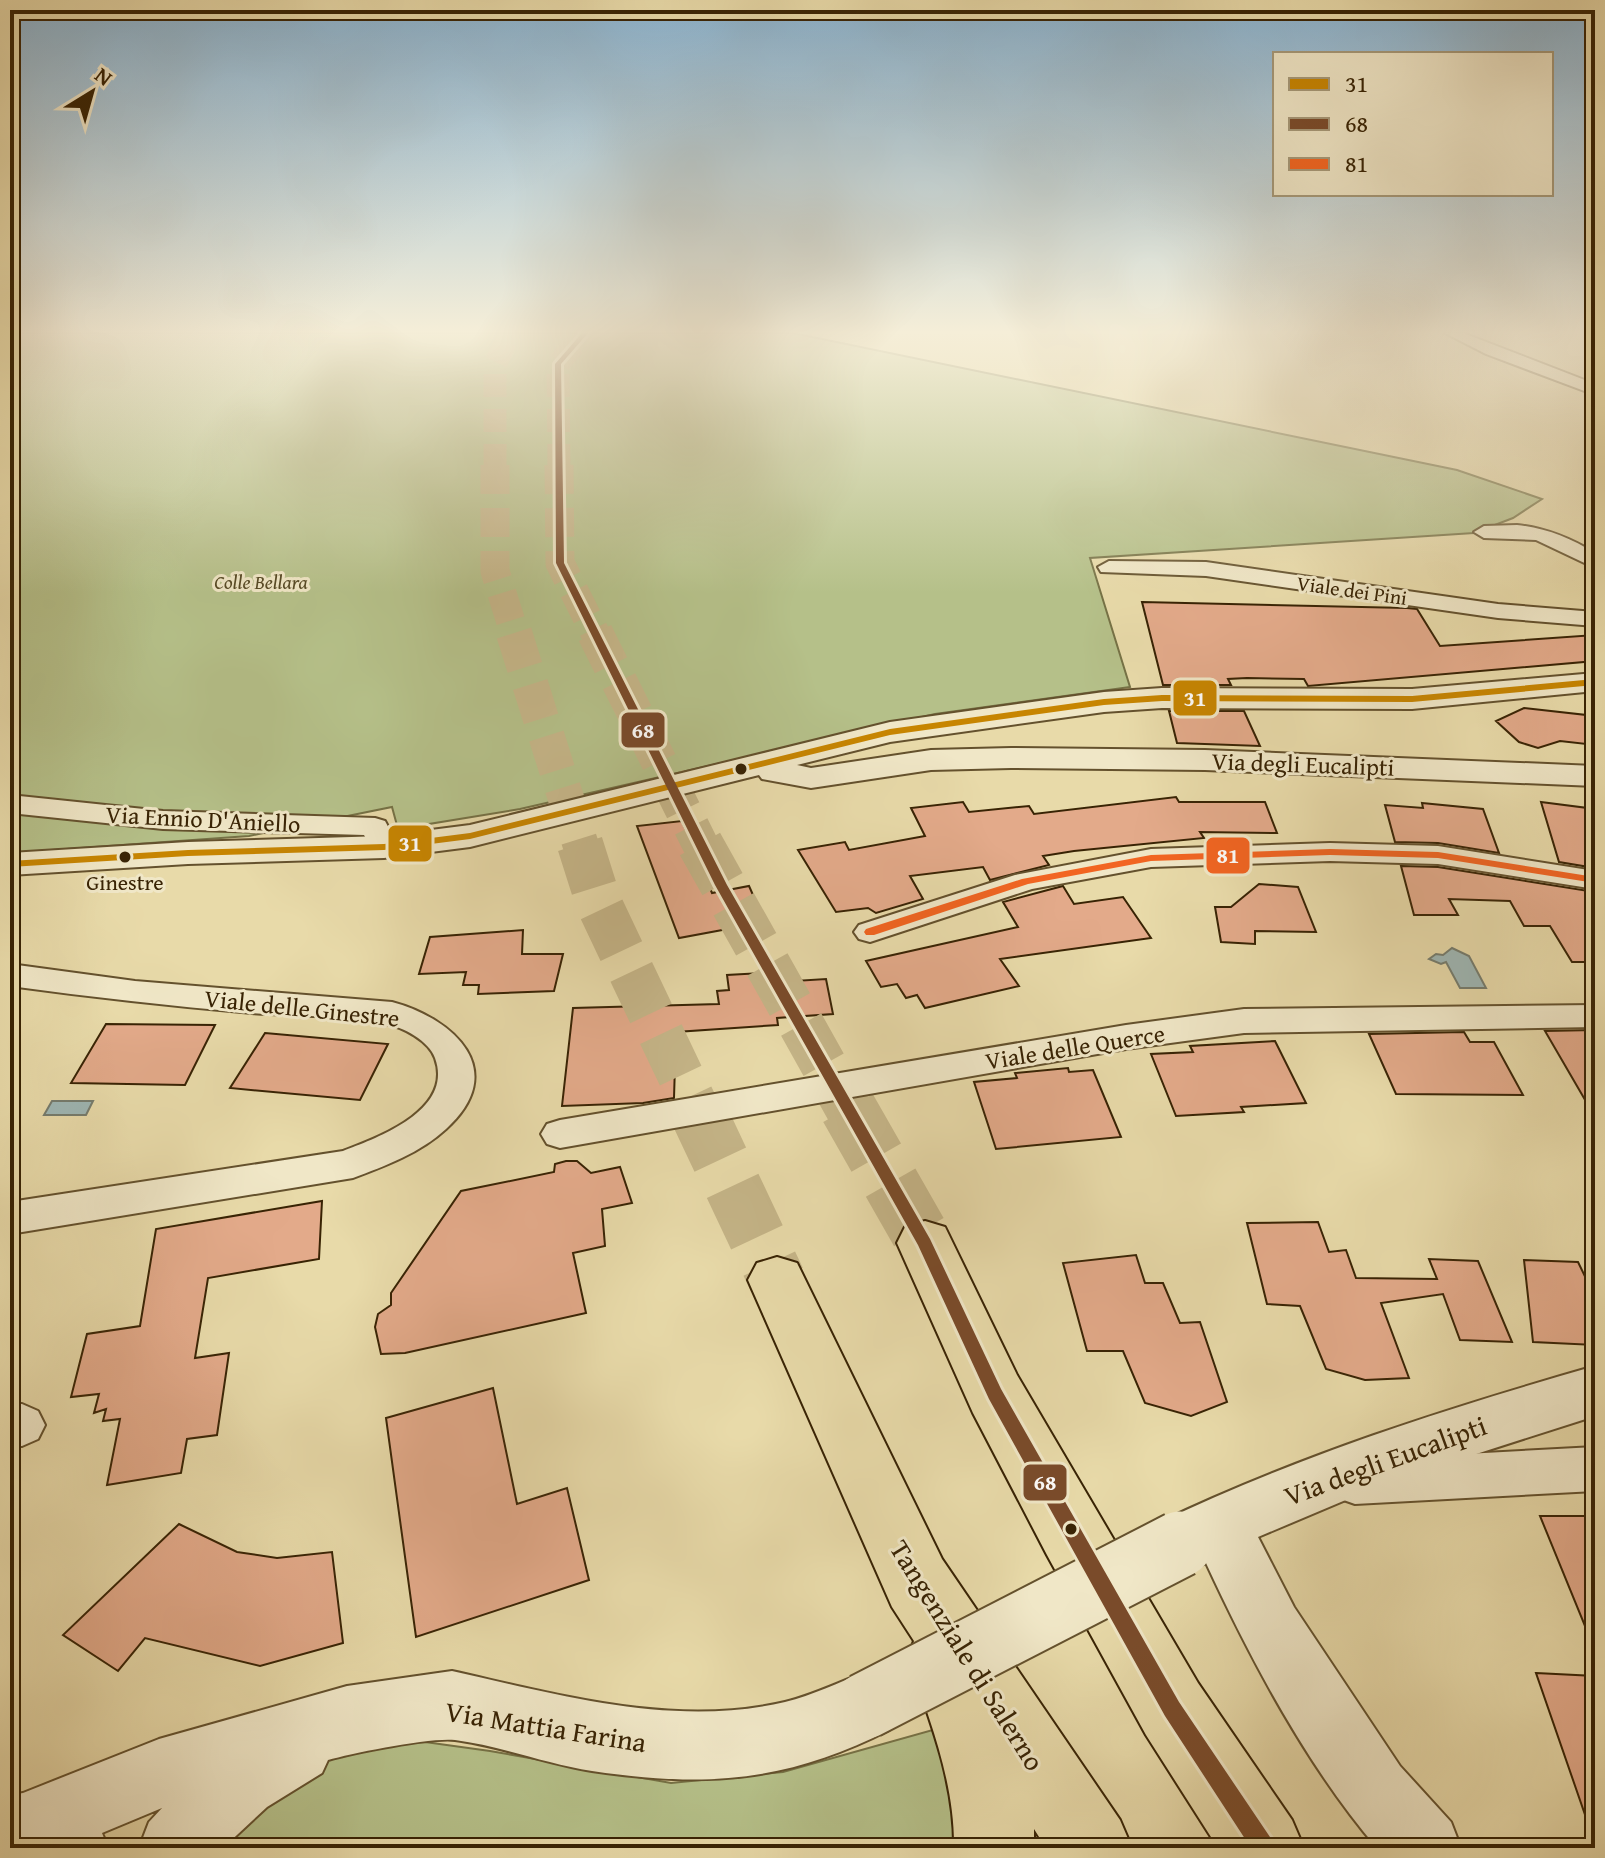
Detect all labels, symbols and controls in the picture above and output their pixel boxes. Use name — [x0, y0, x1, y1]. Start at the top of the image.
north arrow — [52, 52, 132, 132]
legend — [1273, 52, 1553, 196]
text: N — [89, 59, 120, 93]
text: 31 — [1345, 66, 1368, 101]
text: 68 — [1345, 106, 1368, 141]
text: 81 — [1345, 146, 1368, 181]
park label: Colle Bellara — [214, 567, 309, 596]
street label: Viale dei Pini — [1295, 568, 1409, 612]
line badge: 31 — [1172, 679, 1218, 717]
text: 31 — [1184, 682, 1206, 714]
line badge: 68 — [620, 711, 666, 749]
text: 68 — [632, 714, 654, 746]
street label: Via degli Eucalipti — [1211, 743, 1395, 785]
unlabelled marker — [733, 761, 749, 777]
street label: Via Ennio D'Aniello — [105, 796, 301, 842]
line badge: 31 — [387, 824, 433, 863]
text: 31 — [399, 827, 421, 859]
line badge: 81 — [1205, 836, 1251, 875]
text: 81 — [1217, 839, 1239, 871]
marker: Ginestre — [117, 849, 133, 865]
place label: Ginestre — [86, 866, 164, 898]
street label: Viale delle Ginestre — [203, 980, 401, 1036]
street label: Viale delle Querce — [983, 1016, 1167, 1078]
street label: Via degli Eucalipti — [1278, 1404, 1492, 1516]
line badge: 68 — [1022, 1463, 1068, 1502]
text: 68 — [1034, 1466, 1056, 1498]
unlabelled marker — [1063, 1521, 1079, 1537]
street label: Tangenziale di Salerno — [880, 1532, 1056, 1778]
street label: Via Mattia Farina — [443, 1690, 650, 1762]

